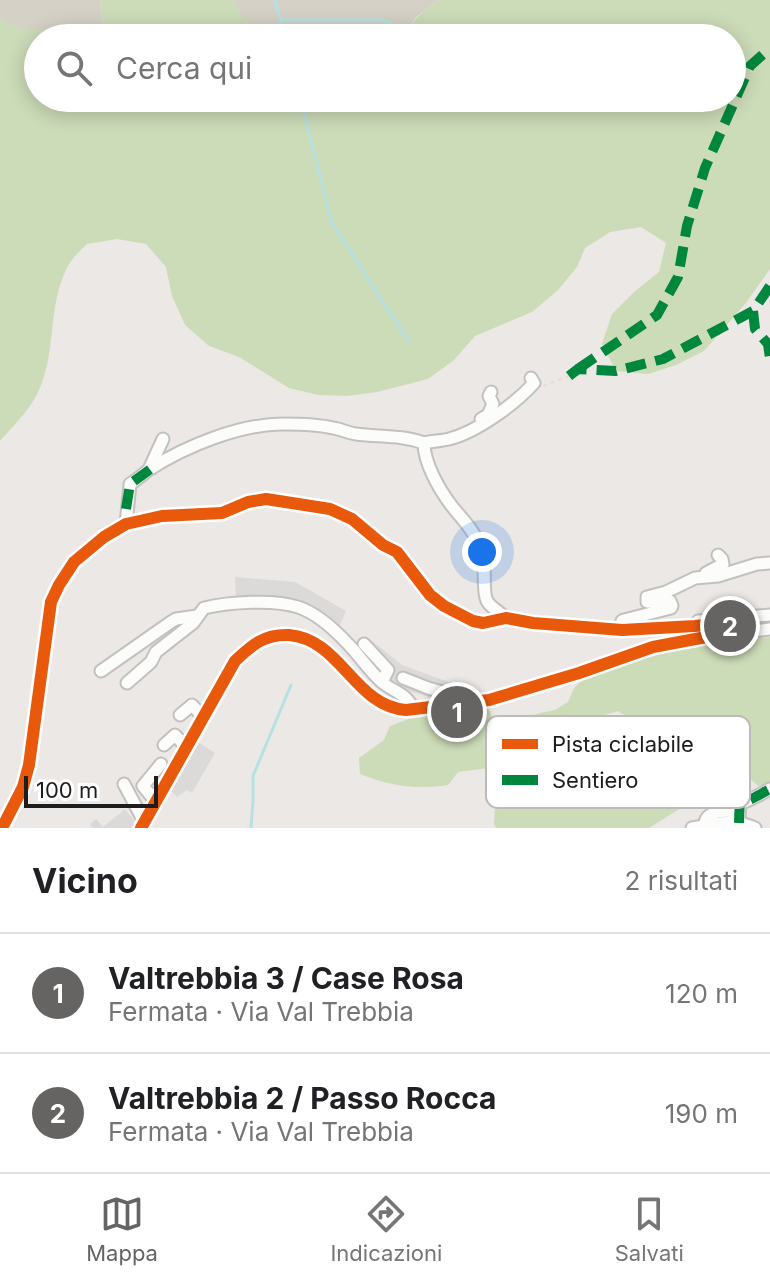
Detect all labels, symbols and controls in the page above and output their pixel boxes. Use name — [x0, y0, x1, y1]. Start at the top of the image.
search box — [24, 24, 746, 112]
icon: search — [52, 46, 96, 90]
text: Cerca qui — [116, 50, 252, 86]
your location — [462, 532, 502, 572]
pin: 2 — [704, 596, 756, 656]
pin: 1 — [431, 682, 483, 742]
legend — [486, 716, 750, 808]
text: Pista ciclabile — [552, 731, 694, 757]
text: Sentiero — [552, 767, 638, 793]
scale bar — [24, 772, 158, 808]
text: 100 m — [36, 777, 98, 803]
text: Vicino — [32, 860, 138, 901]
text: 2 risultati — [625, 865, 738, 896]
text: Valtrebbia 3 / Case Rosa — [108, 960, 464, 996]
text: 1 — [52, 978, 64, 1009]
text: 120 m — [665, 978, 738, 1009]
text: Fermata · Via Val Trebbia — [108, 996, 414, 1027]
text: Valtrebbia 2 / Passo Rocca — [108, 1080, 497, 1116]
text: 2 — [50, 1098, 66, 1129]
text: 190 m — [665, 1098, 738, 1129]
text: Fermata · Via Val Trebbia — [108, 1116, 414, 1147]
tab: Mappa — [86, 1192, 158, 1266]
tab: Indicazioni — [330, 1192, 442, 1266]
tab: Salvati — [615, 1192, 684, 1266]

